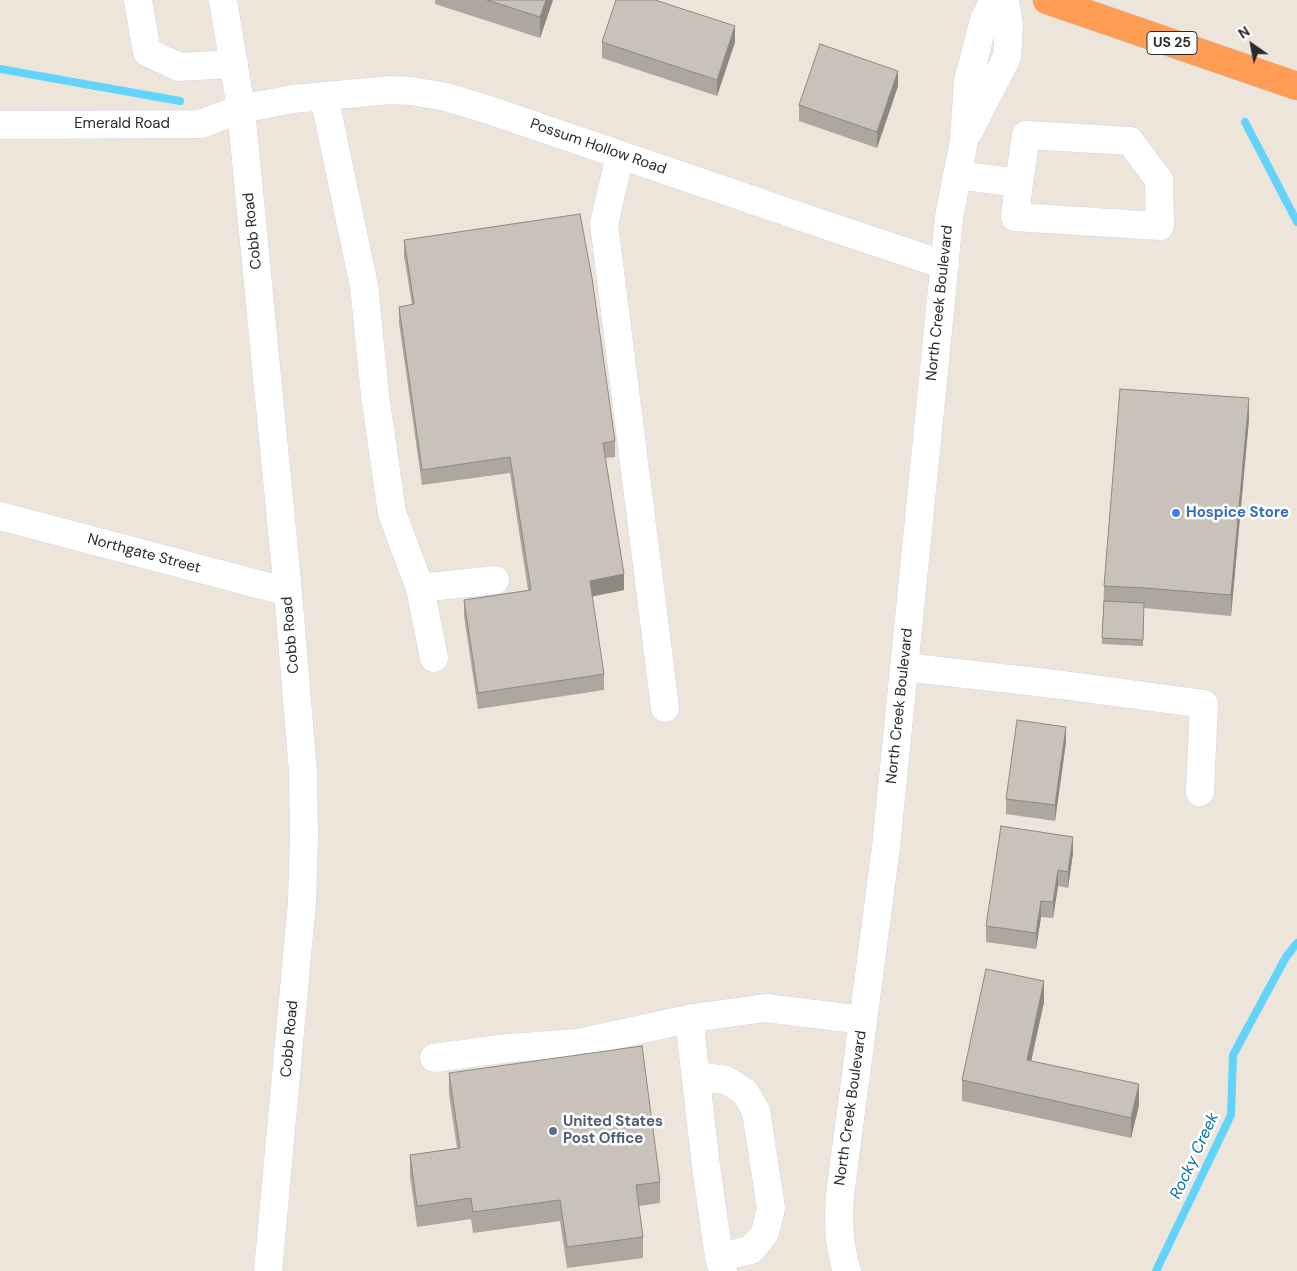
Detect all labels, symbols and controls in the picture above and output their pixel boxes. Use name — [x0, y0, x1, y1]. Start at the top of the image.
north arrow — [1227, 20, 1277, 70]
text: N — [1235, 22, 1253, 43]
road number: US 25 — [1147, 32, 1197, 54]
street label: Emerald Road — [74, 115, 170, 133]
street label: Possum Hollow Road — [527, 115, 669, 179]
street label: Cobb Road — [240, 192, 266, 270]
street label: North Creek Boulevard — [923, 224, 957, 382]
place label: Hospice Store — [1186, 504, 1289, 522]
marker: Hospice Store — [1170, 507, 1182, 519]
street label: Northgate Street — [85, 530, 203, 578]
street label: Cobb Road — [279, 596, 303, 674]
street label: North Creek Boulevard — [883, 627, 917, 785]
street label: Cobb Road — [278, 1000, 302, 1078]
street label: North Creek Boulevard — [831, 1029, 871, 1187]
water label: Rocky Creek — [1167, 1110, 1223, 1202]
place label: United States Post Office — [563, 1113, 663, 1148]
marker: United States Post Office — [547, 1125, 559, 1137]

